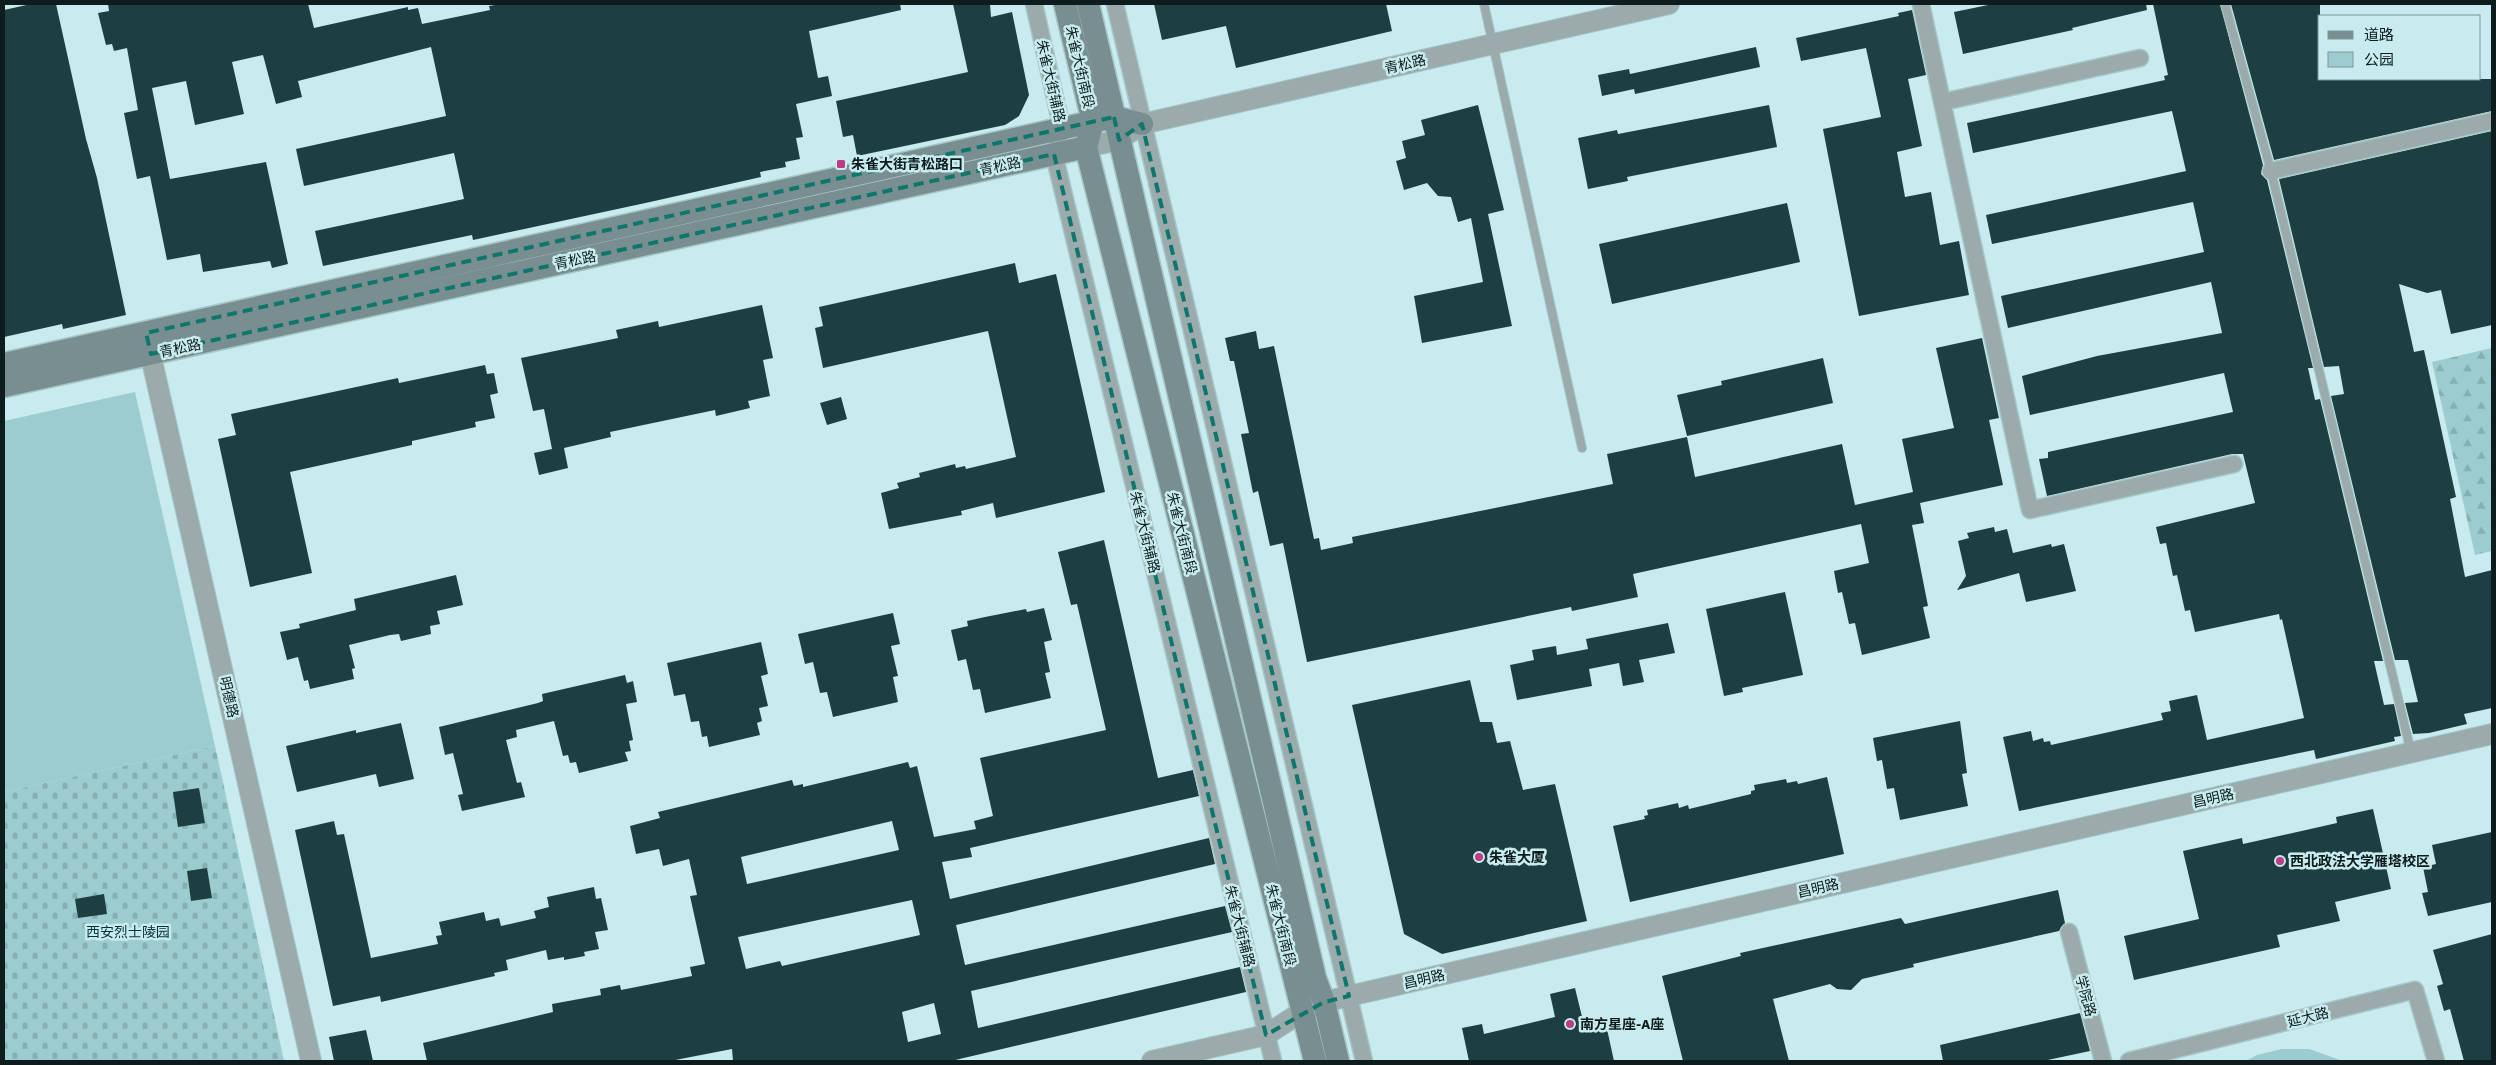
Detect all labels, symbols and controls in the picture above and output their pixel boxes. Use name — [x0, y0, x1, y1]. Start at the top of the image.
legend — [2318, 15, 2481, 80]
street label: 朱雀大街南段 — [1062, 24, 1097, 110]
text: 道路 — [2364, 26, 2394, 44]
street label: 朱雀大街辅路 — [1033, 38, 1068, 124]
street label: 青松路 — [1383, 51, 1427, 77]
text: 公园 — [2364, 51, 2394, 69]
street label: 青松路 — [978, 154, 1022, 179]
place label: 朱雀大街青松路口 — [851, 156, 963, 173]
marker: 朱雀大街青松路口 — [835, 158, 847, 170]
street label: 青松路 — [553, 248, 597, 273]
street label: 青松路 — [158, 336, 202, 361]
street label: 朱雀大街辅路 — [1126, 489, 1163, 575]
street label: 朱雀大街南段 — [1163, 490, 1200, 576]
street label: 明德路 — [216, 675, 242, 719]
street label: 昌明路 — [2191, 785, 2235, 811]
place label: 朱雀大厦 — [1489, 849, 1545, 866]
marker: 朱雀大厦 — [1473, 851, 1485, 863]
place label: 西北政法大学雁塔校区 — [2290, 853, 2430, 870]
marker: 西北政法大学雁塔校区 — [2274, 855, 2286, 867]
street label: 昌明路 — [1796, 875, 1840, 901]
street label: 朱雀大街南段 — [1262, 882, 1299, 968]
street label: 朱雀大街辅路 — [1221, 883, 1258, 969]
park label: 西安烈士陵园 — [86, 924, 170, 941]
street label: 昌明路 — [1402, 966, 1446, 992]
street label: 学院路 — [2072, 974, 2099, 1019]
street label: 延大路 — [2286, 1004, 2331, 1031]
place label: 南方星座-A座 — [1580, 1016, 1664, 1033]
marker: 南方星座-A座 — [1564, 1018, 1576, 1030]

